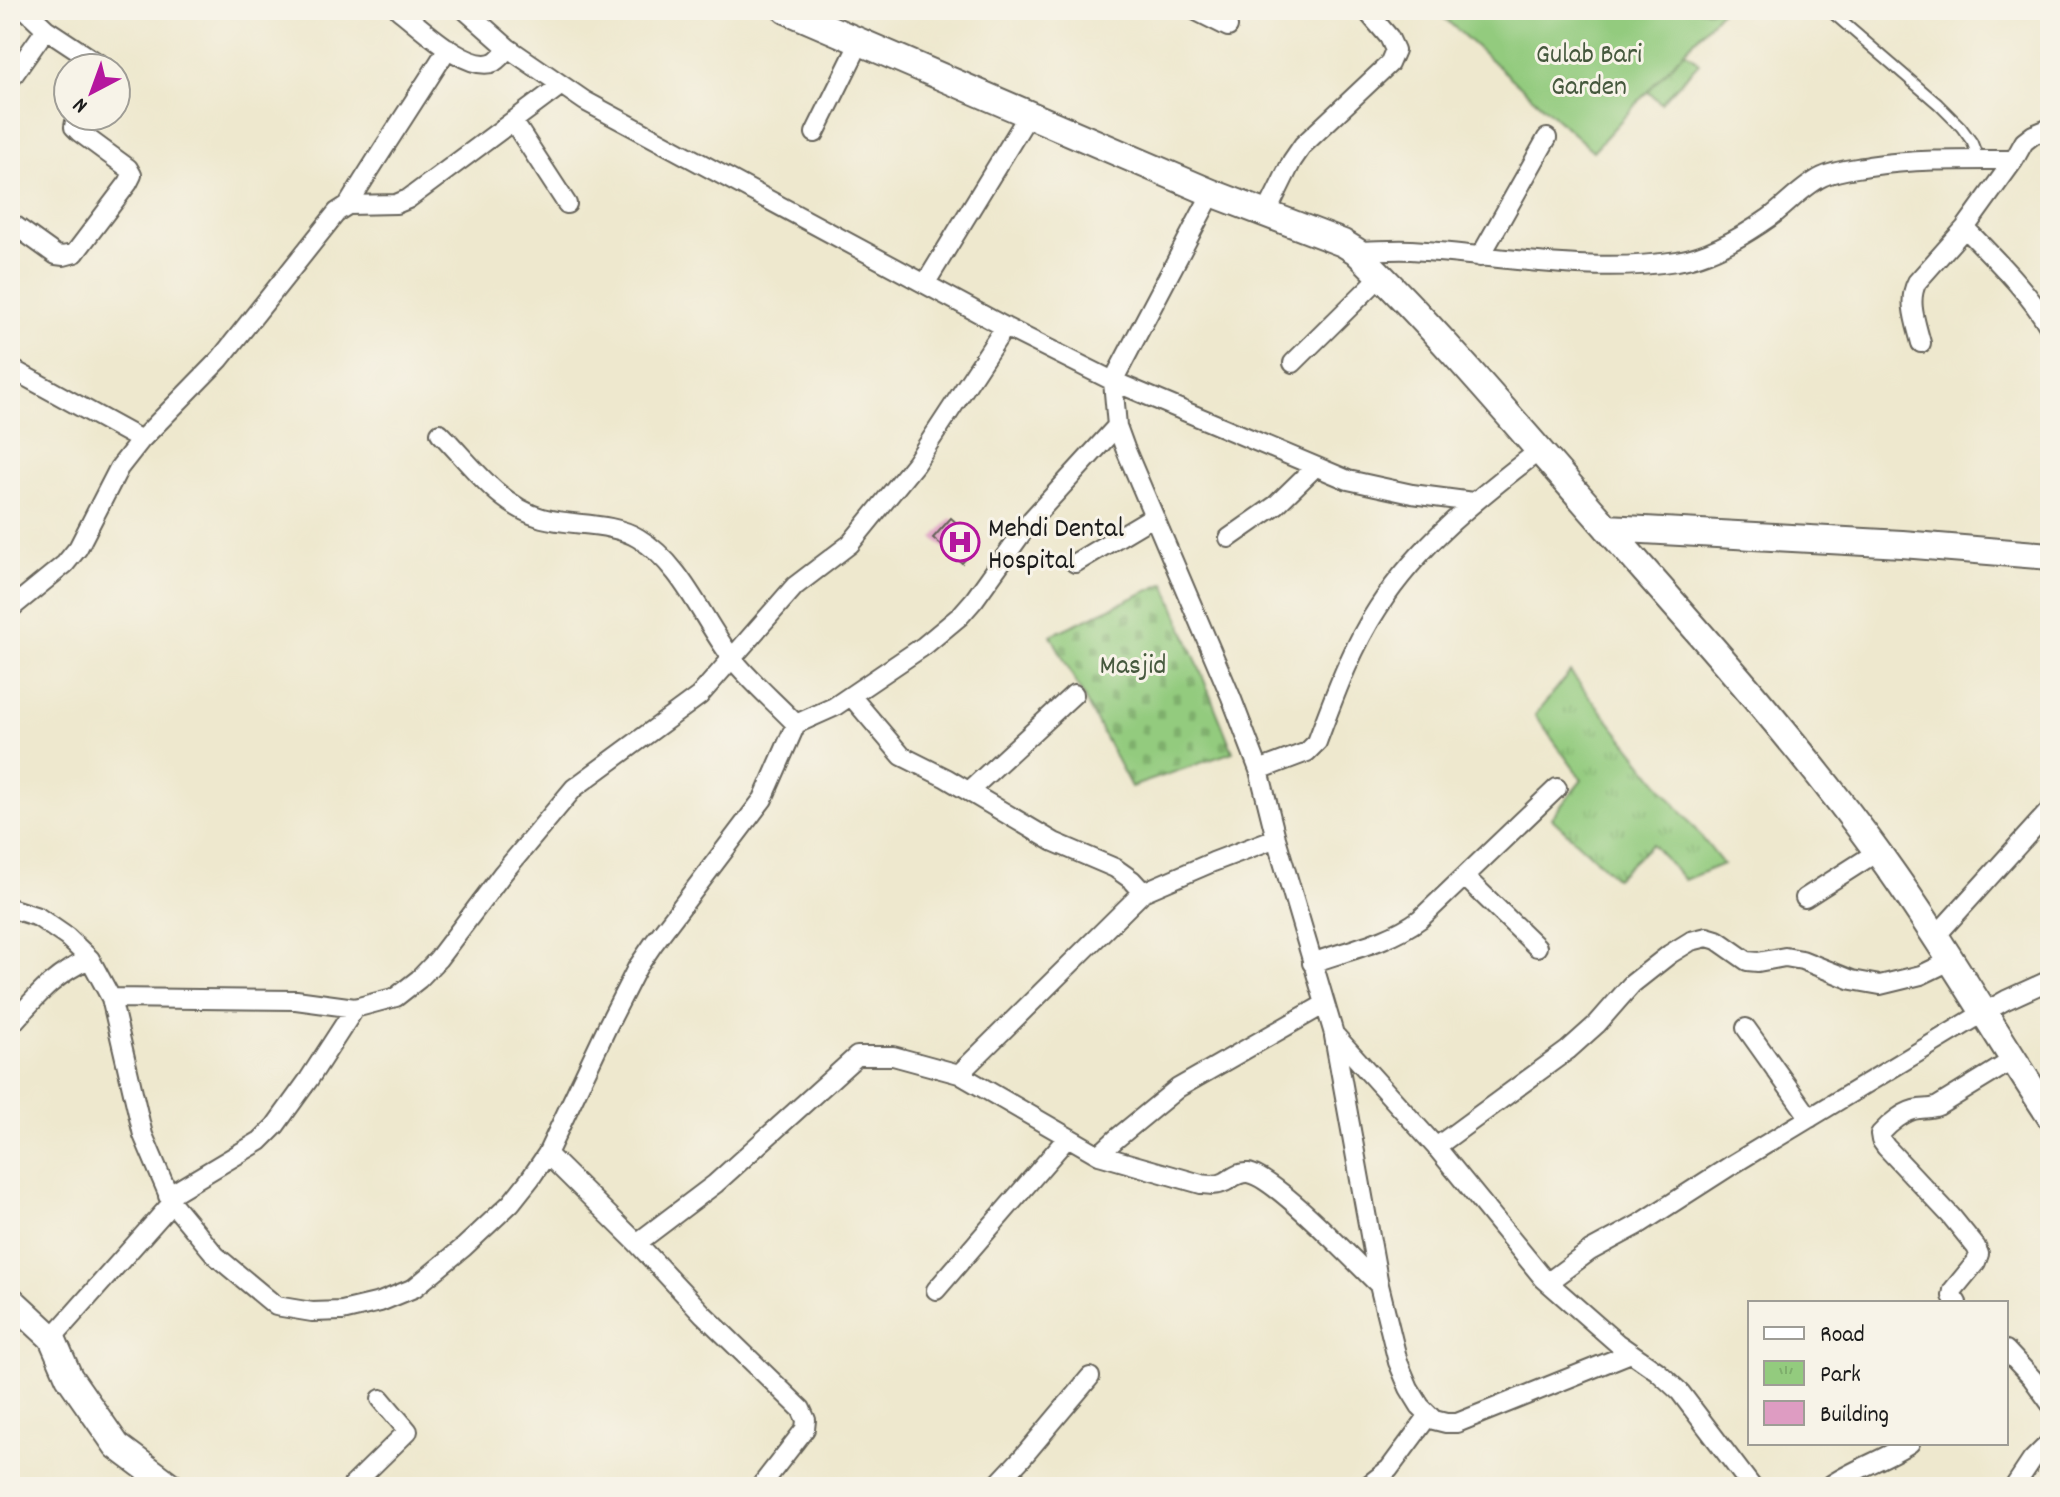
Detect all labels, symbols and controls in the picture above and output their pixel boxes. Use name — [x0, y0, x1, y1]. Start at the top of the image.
park label: Gulab Bari Garden — [1536, 37, 1642, 109]
north arrow — [52, 52, 132, 132]
text: N — [67, 89, 95, 120]
place label: Mehdi Dental Hospital — [988, 511, 1124, 583]
hospital icon: Mehdi Dental Hospital — [939, 521, 981, 563]
park label: Masjid — [1100, 648, 1166, 688]
legend — [1748, 1301, 2008, 1445]
text: Road — [1820, 1319, 1865, 1353]
text: Park — [1820, 1359, 1861, 1393]
text: Building — [1820, 1399, 1889, 1433]

